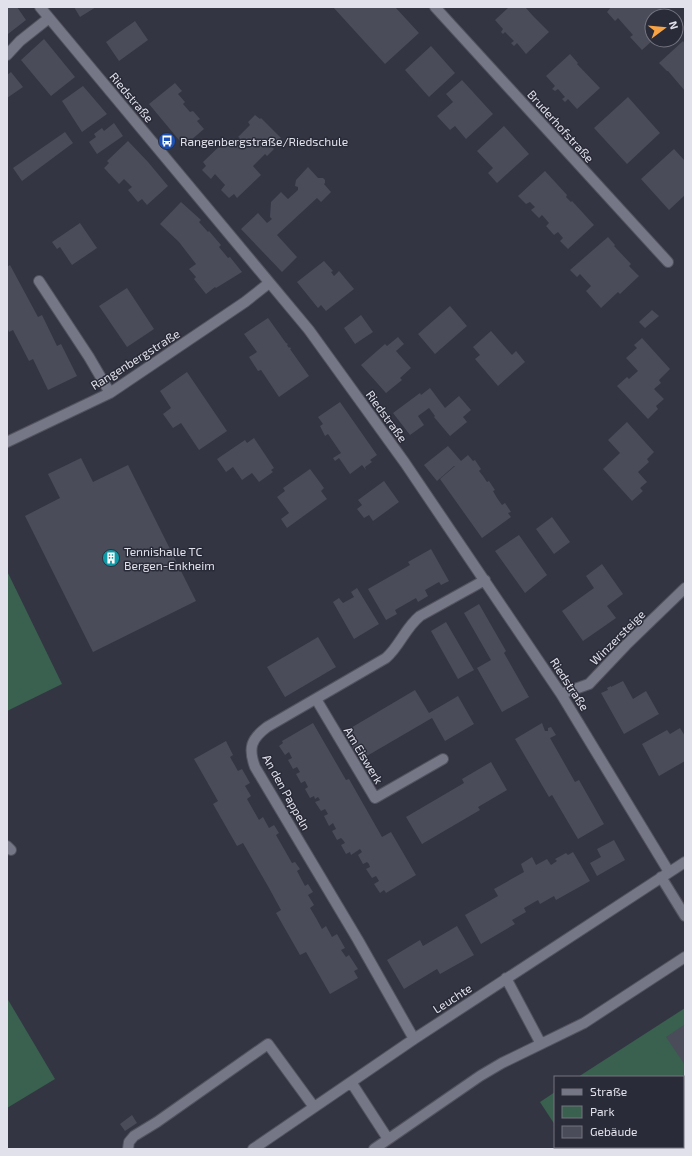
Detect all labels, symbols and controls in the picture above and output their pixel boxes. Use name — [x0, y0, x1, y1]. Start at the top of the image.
north arrow — [644, 8, 684, 48]
text: N — [667, 19, 681, 31]
street label: Riedstraße — [107, 69, 157, 125]
street label: Bruderhofstraße — [525, 87, 597, 165]
bus stop icon: Rangenbergstraße/Riedschule — [157, 131, 177, 151]
place label: Rangenbergstraße/Riedschule — [180, 134, 348, 148]
street label: Rangenbergstraße — [88, 326, 182, 392]
street label: Riedstraße — [364, 387, 410, 445]
place label: Tennishalle TC Bergen-Enkheim — [124, 544, 215, 572]
building icon: Tennishalle TC Bergen-Enkheim — [101, 548, 121, 568]
street label: Winzersteige — [587, 607, 647, 667]
street label: Riedstraße — [548, 655, 592, 713]
street label: Am Eiswerk — [342, 724, 386, 786]
street label: An den Pappeln — [260, 752, 314, 832]
street label: Leuchte — [430, 980, 474, 1016]
legend — [554, 1076, 684, 1148]
text: Straße — [590, 1084, 627, 1098]
text: Park — [590, 1104, 615, 1118]
text: Gebäude — [590, 1124, 638, 1138]

